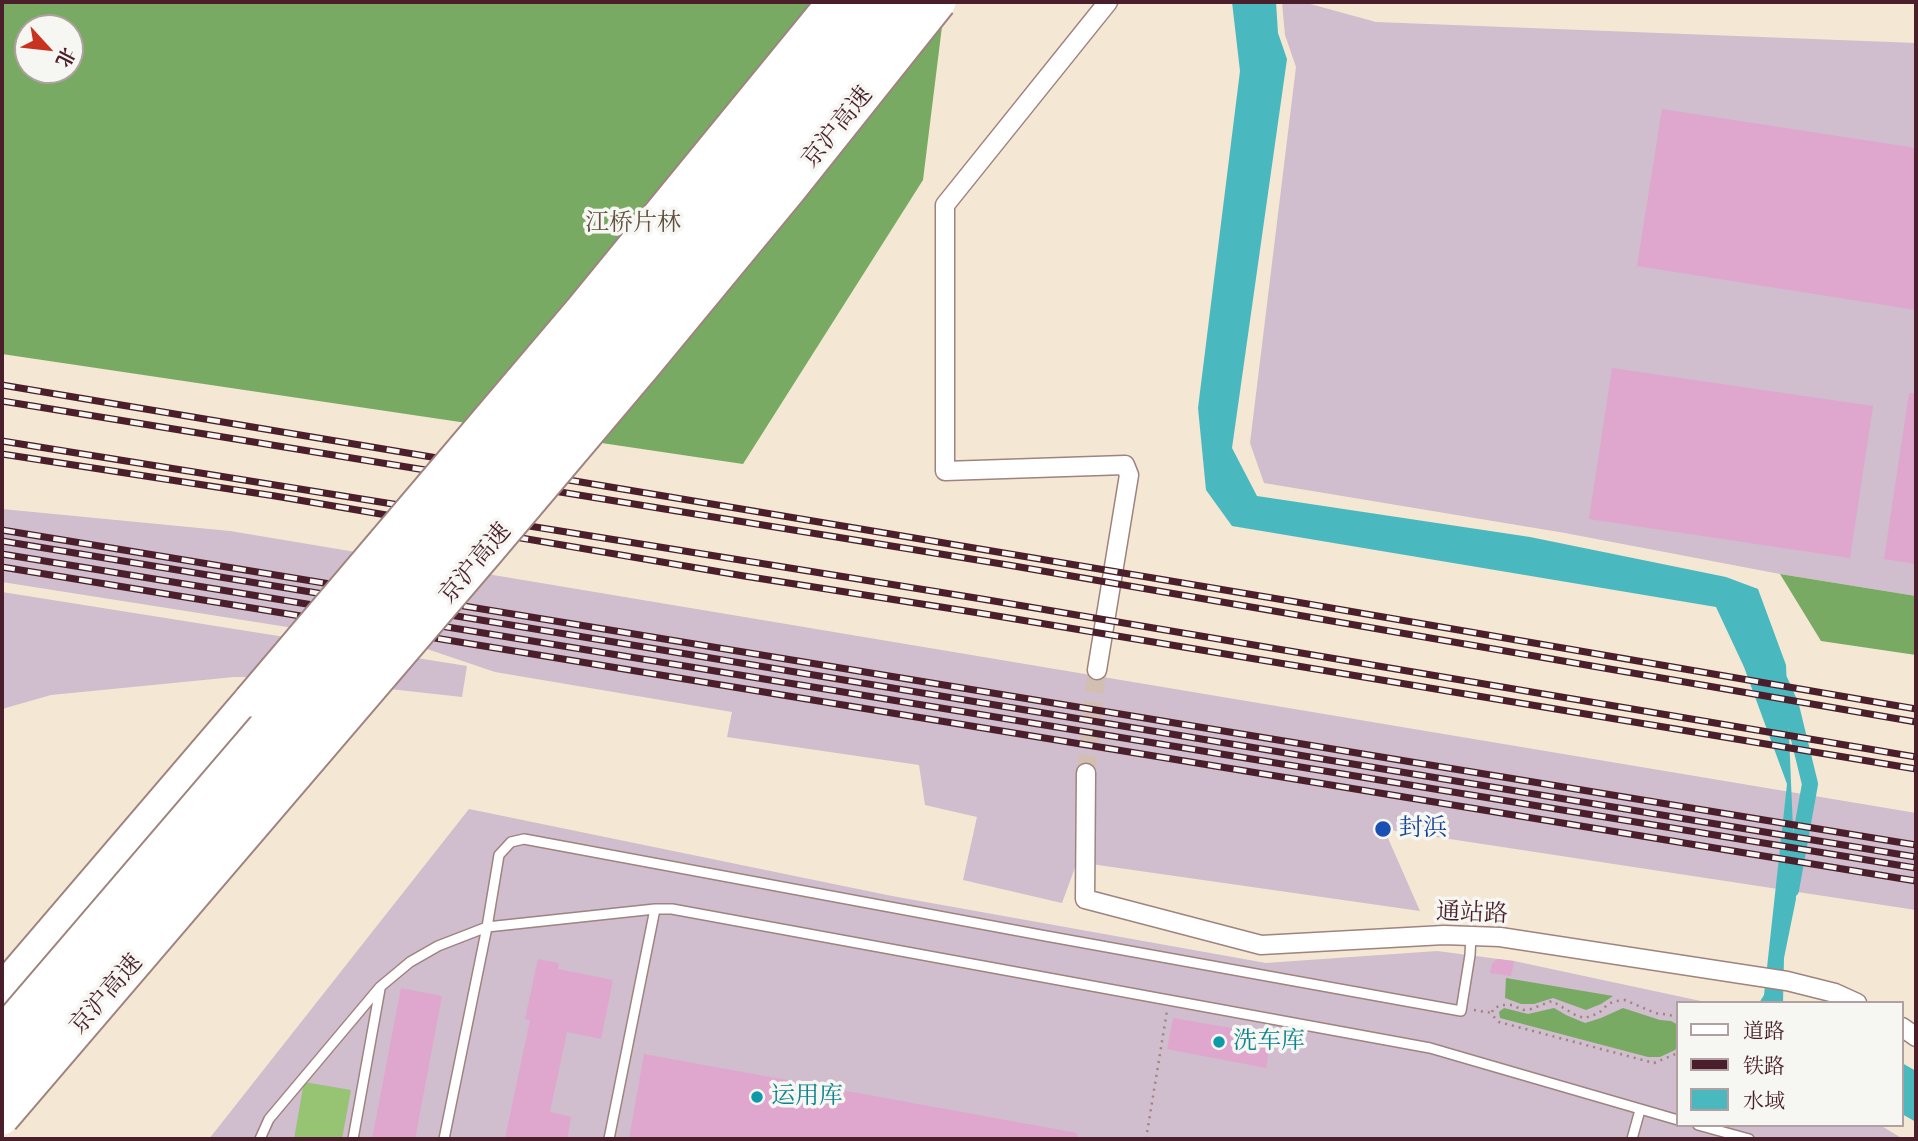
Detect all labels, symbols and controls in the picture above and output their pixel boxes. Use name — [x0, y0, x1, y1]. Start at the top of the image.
north arrow — [14, 14, 84, 84]
text: 北 — [49, 43, 83, 72]
street label: 京沪高速 — [797, 82, 879, 174]
park label: 江桥片林 — [585, 210, 681, 238]
street label: 京沪高速 — [434, 518, 518, 610]
place label: 封浜 — [1399, 815, 1447, 843]
marker: 封浜 — [1373, 819, 1393, 839]
street label: 通站路 — [1436, 898, 1508, 930]
street label: 京沪高速 — [65, 949, 149, 1041]
legend — [1676, 1001, 1904, 1127]
text: 道路 — [1743, 1015, 1785, 1046]
place label: 洗车库 — [1233, 1028, 1305, 1056]
marker: 洗车库 — [1211, 1034, 1227, 1050]
text: 铁路 — [1743, 1050, 1785, 1081]
place label: 运用库 — [771, 1083, 843, 1111]
text: 水域 — [1743, 1085, 1785, 1116]
marker: 运用库 — [749, 1089, 765, 1105]

